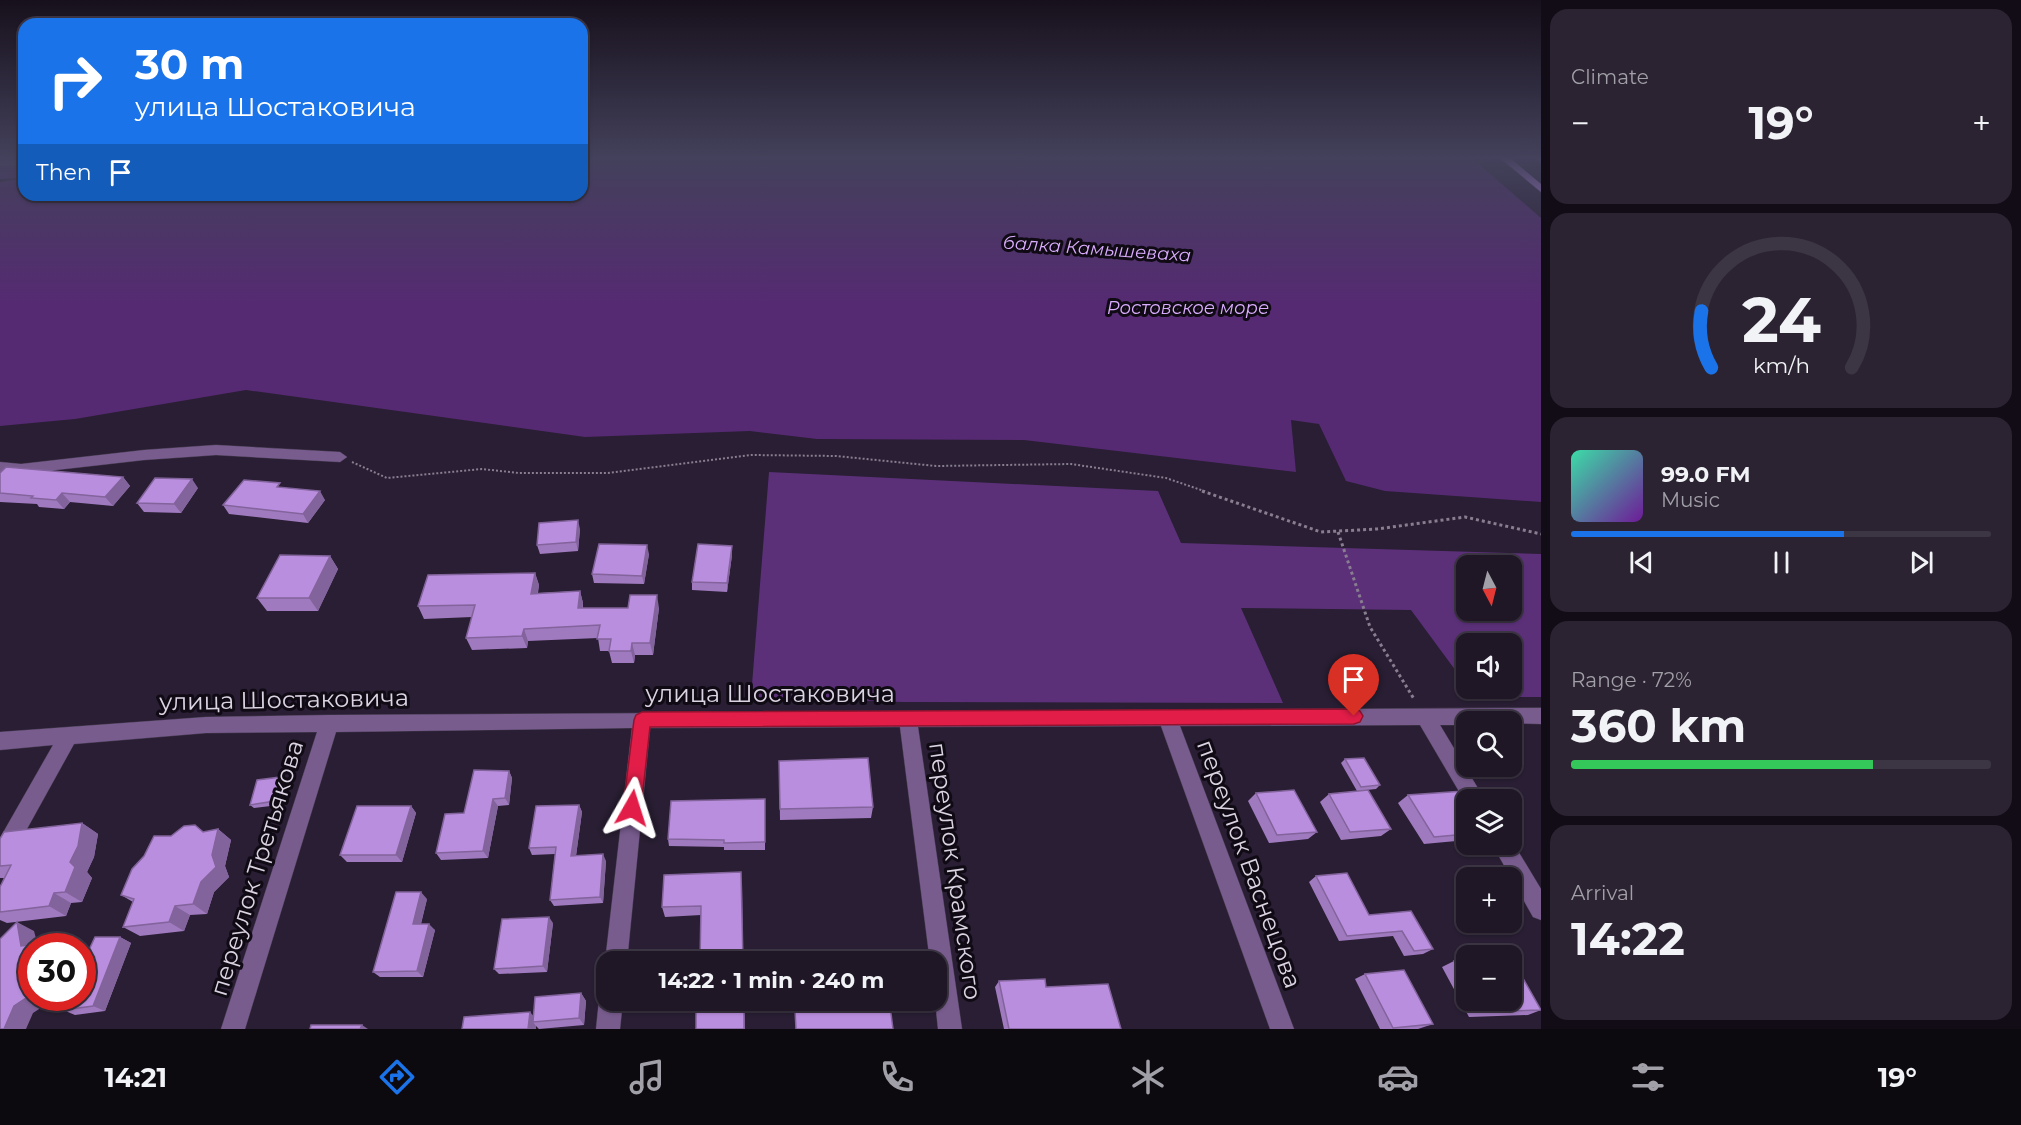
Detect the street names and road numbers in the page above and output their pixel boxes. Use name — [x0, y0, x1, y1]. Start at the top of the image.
street label: улица Шостаковича — [644, 679, 895, 708]
street label: улица Шостаковича — [158, 683, 409, 716]
street label: переулок Третьякова — [204, 736, 309, 999]
street label: переулок Васнецова — [1191, 736, 1308, 992]
street label: переулок Крамского — [923, 740, 988, 1002]

